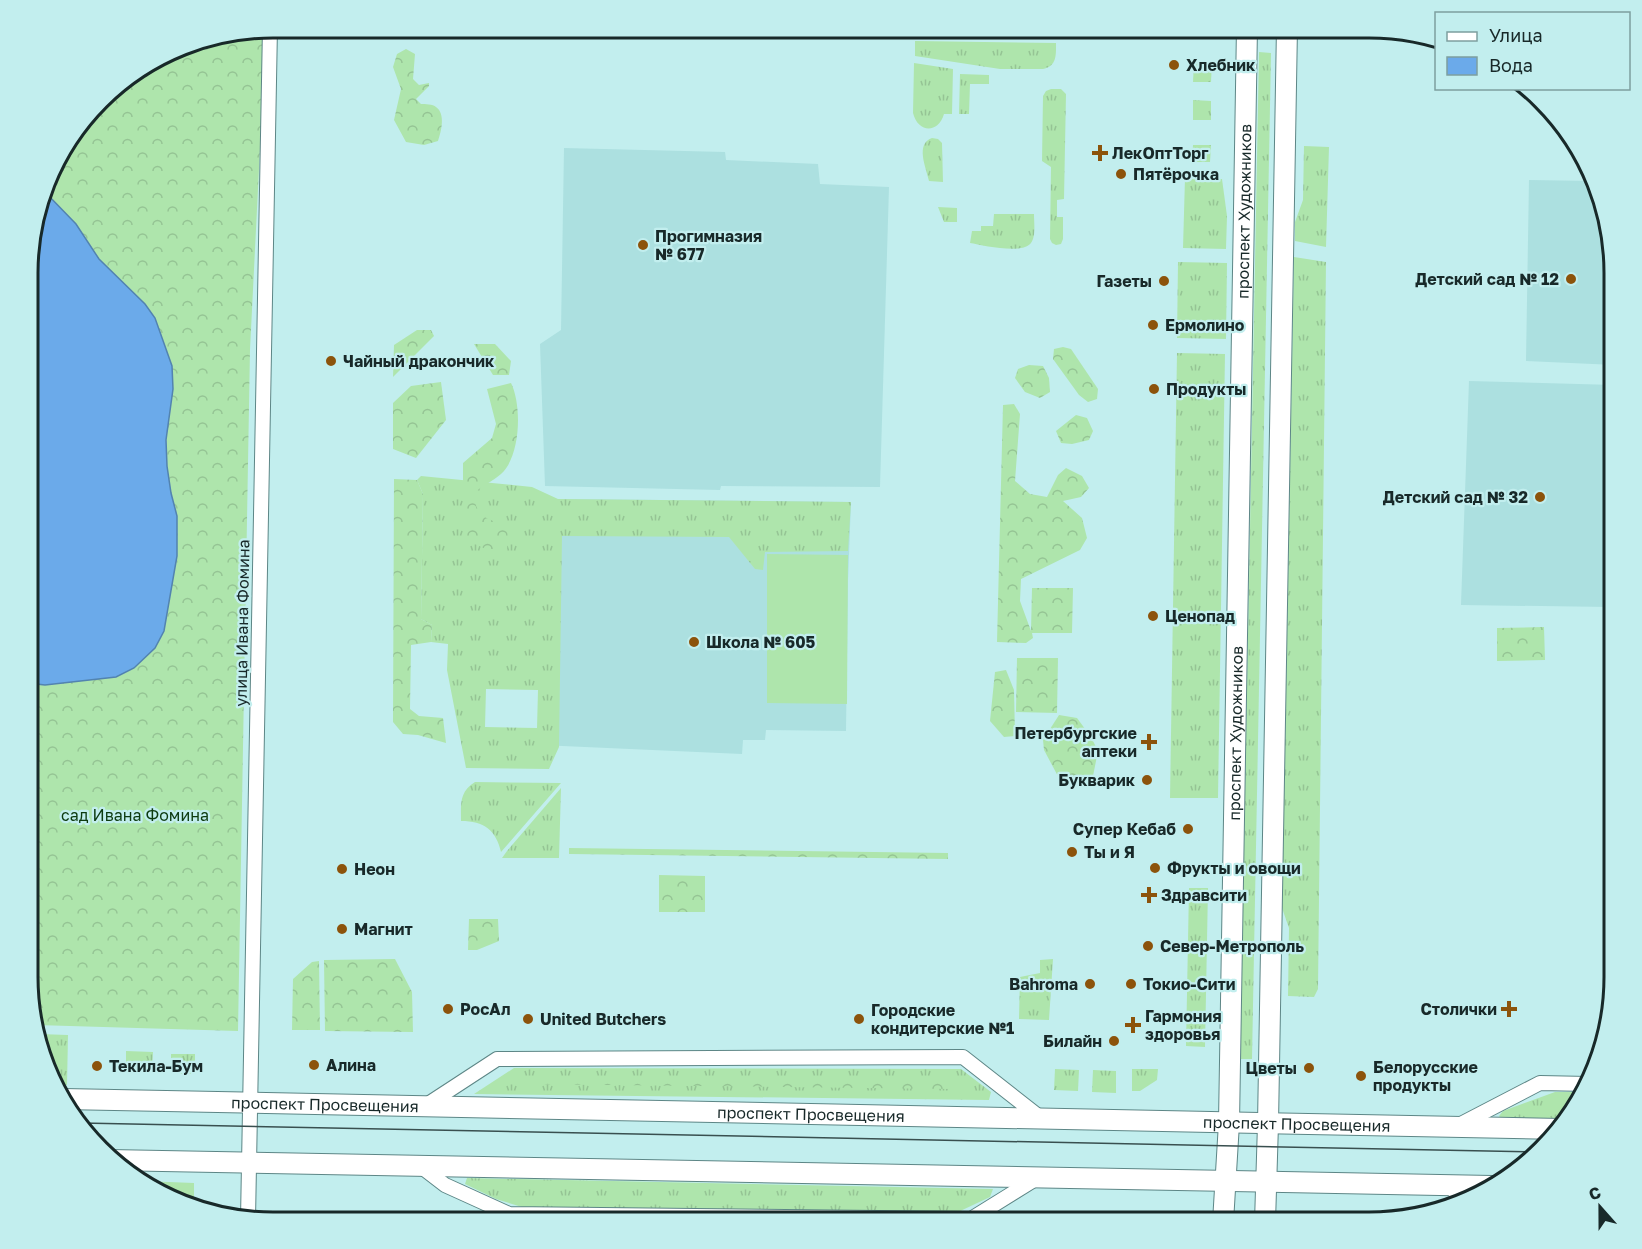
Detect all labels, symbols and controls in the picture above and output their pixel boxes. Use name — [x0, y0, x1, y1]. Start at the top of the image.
legend — [1435, 12, 1630, 90]
text: Улица — [1489, 24, 1543, 46]
text: Вода — [1489, 54, 1533, 76]
place label: Хлебник — [1186, 55, 1256, 75]
marker: Хлебник — [1167, 58, 1181, 72]
street label: проспект Художников — [1233, 124, 1255, 299]
place label: ЛекОптТорг — [1112, 143, 1209, 163]
marker: ЛекОптТорг — [1093, 146, 1107, 160]
place label: Пятёрочка — [1133, 164, 1219, 184]
marker: Пятёрочка — [1114, 167, 1128, 181]
place label: Прогимназия № 677 — [655, 226, 762, 264]
marker: Прогимназия № 677 — [636, 238, 650, 252]
place label: Детский сад № 12 — [1415, 269, 1559, 289]
place label: Газеты — [1097, 271, 1152, 291]
marker: Детский сад № 12 — [1564, 272, 1578, 286]
marker: Газеты — [1157, 274, 1171, 288]
place label: Ермолино — [1165, 315, 1245, 335]
marker: Ермолино — [1146, 318, 1160, 332]
place label: Чайный дракончик — [343, 351, 495, 371]
marker: Чайный дракончик — [324, 354, 338, 368]
place label: Продукты — [1166, 379, 1246, 399]
marker: Продукты — [1147, 382, 1161, 396]
place label: Детский сад № 32 — [1383, 487, 1528, 507]
marker: Детский сад № 32 — [1533, 490, 1547, 504]
street label: улица Ивана Фомина — [231, 539, 253, 707]
place label: Ценопад — [1165, 606, 1235, 626]
marker: Ценопад — [1146, 609, 1160, 623]
place label: Школа № 605 — [706, 632, 816, 652]
marker: Школа № 605 — [687, 635, 701, 649]
street label: проспект Художников — [1224, 646, 1247, 821]
place label: Петербургские аптеки — [1015, 723, 1137, 761]
marker: Петербургские аптеки — [1142, 735, 1156, 749]
place label: Букварик — [1058, 770, 1136, 790]
marker: Букварик — [1140, 773, 1154, 787]
park label: сад Ивана Фомина — [61, 805, 209, 825]
place label: Супер Кебаб — [1073, 819, 1176, 839]
marker: Супер Кебаб — [1181, 822, 1195, 836]
place label: Ты и Я — [1084, 842, 1135, 862]
marker: Ты и Я — [1065, 845, 1079, 859]
place label: Фрукты и овощи — [1167, 858, 1301, 878]
place label: Неон — [354, 859, 395, 879]
marker: Фрукты и овощи — [1148, 861, 1162, 875]
marker: Неон — [335, 862, 349, 876]
place label: Здравсити — [1161, 885, 1247, 905]
marker: Здравсити — [1142, 888, 1156, 902]
place label: Магнит — [354, 919, 413, 939]
marker: Магнит — [335, 922, 349, 936]
place label: Север-Метрополь — [1160, 936, 1304, 956]
marker: Север-Метрополь — [1141, 939, 1155, 953]
place label: Bahroma — [1009, 974, 1078, 994]
place label: Токио-Сити — [1143, 974, 1236, 994]
marker: Bahroma — [1083, 977, 1097, 991]
marker: Токио-Сити — [1124, 977, 1138, 991]
place label: РосАл — [460, 999, 511, 1019]
place label: Столички — [1420, 999, 1497, 1019]
place label: Городские кондитерские №1 — [871, 1000, 1014, 1038]
marker: РосАл — [441, 1002, 455, 1016]
marker: Столички — [1502, 1002, 1516, 1016]
place label: Гармония здоровья — [1145, 1006, 1222, 1044]
place label: United Butchers — [540, 1009, 666, 1029]
marker: United Butchers — [521, 1012, 535, 1026]
marker: Городские кондитерские №1 — [852, 1012, 866, 1026]
marker: Гармония здоровья — [1126, 1018, 1140, 1032]
place label: Билайн — [1043, 1031, 1102, 1051]
marker: Билайн — [1107, 1034, 1121, 1048]
place label: Алина — [326, 1055, 376, 1075]
place label: Текила-Бум — [109, 1056, 203, 1076]
place label: Белорусские продукты — [1373, 1057, 1478, 1095]
marker: Алина — [307, 1058, 321, 1072]
place label: Цветы — [1246, 1058, 1297, 1078]
marker: Текила-Бум — [90, 1059, 104, 1073]
marker: Цветы — [1302, 1061, 1316, 1075]
marker: Белорусские продукты — [1354, 1069, 1368, 1083]
street label: проспект Просвещения — [231, 1092, 419, 1116]
street label: проспект Просвещения — [717, 1102, 905, 1126]
street label: проспект Просвещения — [1203, 1112, 1391, 1136]
north arrow — [1570, 1177, 1630, 1237]
text: С — [1586, 1182, 1604, 1204]

